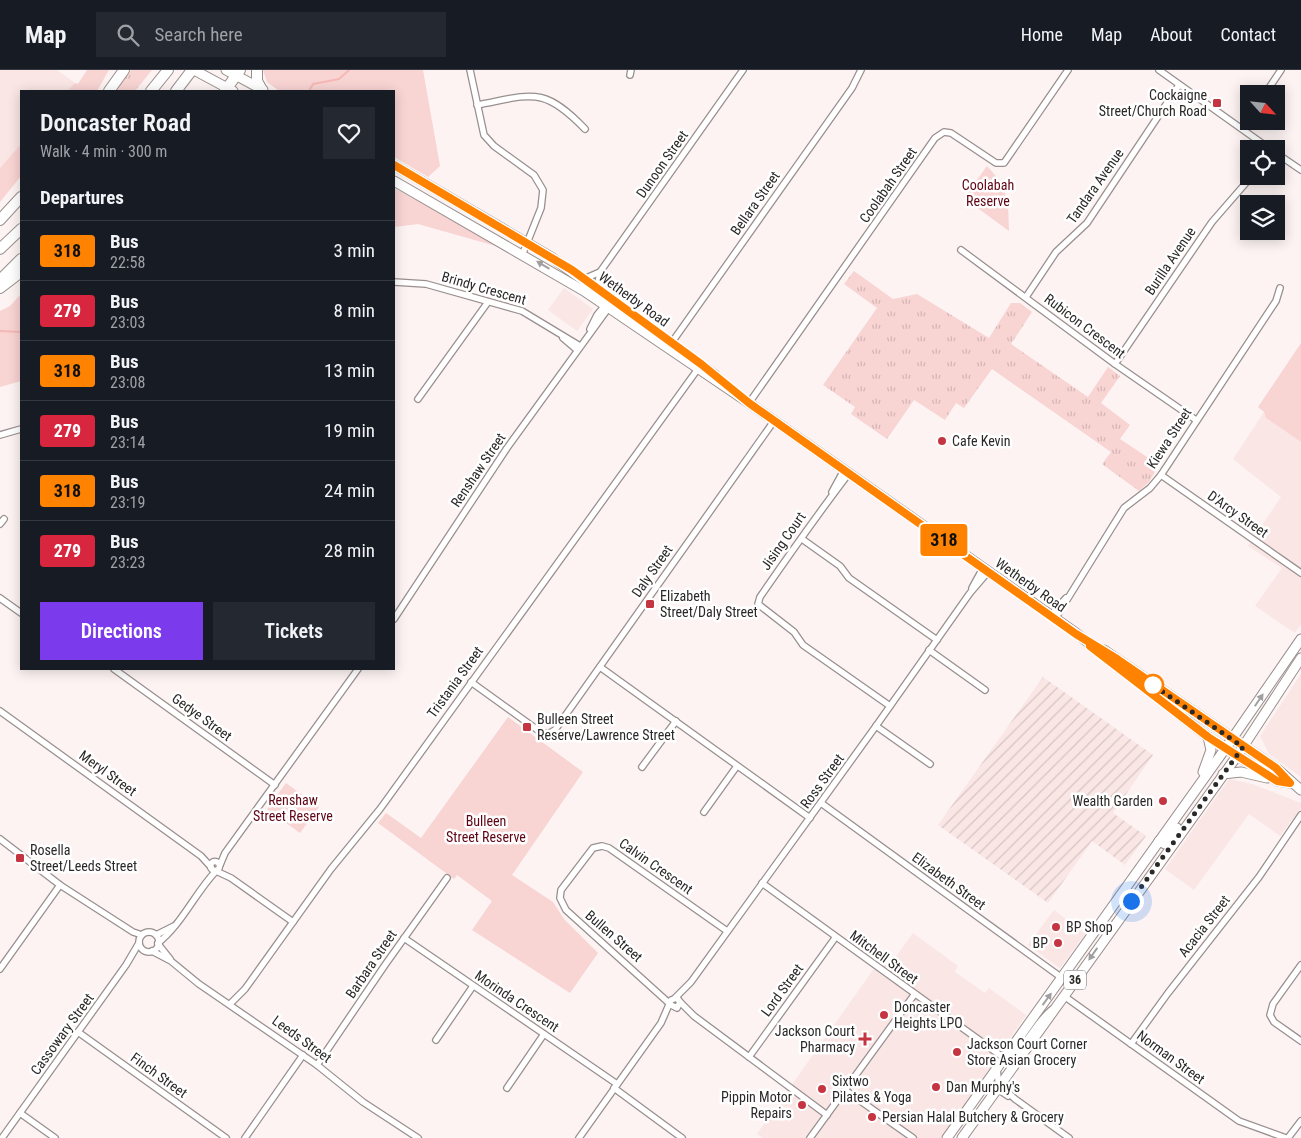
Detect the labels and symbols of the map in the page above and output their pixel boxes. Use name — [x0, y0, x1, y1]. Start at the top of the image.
north arrow — [1240, 85, 1285, 130]
place label: Cockaigne Street/Church Road — [1099, 87, 1207, 119]
marker: Cockaigne Street/Church Road — [1211, 97, 1223, 109]
street label: Dunoon Street — [633, 127, 691, 201]
street label: Coolabah Street — [856, 144, 920, 226]
street label: Tandara Avenue — [1063, 145, 1127, 227]
street label: Bellara Street — [727, 168, 783, 238]
park label: Coolabah Reserve — [962, 177, 1014, 209]
street label: Burilla Avenue — [1141, 224, 1199, 298]
one-way arrow — [536, 261, 549, 270]
street label: Brindy Crescent — [440, 268, 528, 308]
street label: Wetherby Road — [596, 268, 672, 330]
street label: Rubicon Crescent — [1042, 290, 1128, 362]
street label: Kiewa Street — [1143, 405, 1195, 471]
street label: Renshaw Street — [447, 430, 509, 510]
place label: Cafe Kevin — [952, 433, 1011, 449]
marker: Cafe Kevin — [936, 435, 948, 447]
street label: D'Arcy Street — [1205, 487, 1271, 541]
street label: Jising Court — [757, 509, 809, 573]
line badge: 318 — [915, 524, 973, 556]
street label: Daly Street — [628, 542, 676, 600]
street label: Wetherby Road — [993, 555, 1069, 615]
place label: Elizabeth Street/Daly Street — [660, 588, 758, 620]
marker: Elizabeth Street/Daly Street — [644, 598, 656, 610]
street label: Tristania Street — [424, 643, 486, 721]
unlabelled marker — [1142, 674, 1164, 696]
street label: Gedye Street — [169, 690, 235, 744]
one-way arrow — [1254, 693, 1264, 706]
place label: Bulleen Street Reserve/Lawrence Street — [537, 711, 675, 743]
marker: Bulleen Street Reserve/Lawrence Street — [521, 721, 533, 733]
street label: Meryl Street — [76, 747, 140, 799]
street label: Ross Street — [797, 751, 847, 811]
park label: Renshaw Street Reserve — [253, 792, 333, 824]
place label: Wealth Garden — [1073, 793, 1153, 809]
marker: Wealth Garden — [1157, 795, 1169, 807]
park label: Bulleen Street Reserve — [446, 813, 526, 845]
street label: Calvin Crescent — [616, 835, 696, 897]
place label: Rosella Street/Leeds Street — [30, 842, 137, 874]
street label: Elizabeth Street — [909, 849, 989, 913]
marker: Rosella Street/Leeds Street — [14, 852, 26, 864]
your location — [1119, 889, 1144, 914]
street label: Acacia Street — [1175, 892, 1233, 960]
street label: Bullen Street — [582, 907, 646, 965]
place label: BP Shop — [1066, 919, 1113, 935]
marker: BP Shop — [1050, 921, 1062, 933]
street label: Barbara Street — [342, 927, 400, 1001]
street label: Mitchell Street — [847, 927, 921, 987]
place label: BP — [1033, 935, 1048, 951]
marker: BP — [1052, 937, 1064, 949]
one-way arrow — [1088, 948, 1098, 961]
street label: Lord Street — [758, 961, 806, 1019]
street label: Morinda Crescent — [472, 967, 562, 1035]
road number: 36 — [1064, 970, 1086, 990]
street label: Cassowary Street — [27, 990, 97, 1078]
one-way arrow — [1042, 992, 1052, 1006]
place label: Doncaster Heights LPO — [894, 999, 963, 1031]
marker: Doncaster Heights LPO — [878, 1009, 890, 1021]
street label: Leeds Street — [269, 1012, 335, 1066]
place label: Jackson Court Pharmacy — [775, 1023, 855, 1055]
street label: Norman Street — [1134, 1027, 1208, 1087]
marker: Jackson Court Pharmacy — [859, 1033, 871, 1045]
place label: Jackson Court Corner Store Asian Grocery — [967, 1036, 1087, 1068]
marker: Jackson Court Corner Store Asian Grocery — [951, 1046, 963, 1058]
street label: Finch Street — [128, 1049, 190, 1101]
place label: Sixtwo Pilates & Yoga — [832, 1073, 912, 1105]
place label: Dan Murphy's — [946, 1079, 1020, 1095]
marker: Dan Murphy's — [930, 1081, 942, 1093]
marker: Sixtwo Pilates & Yoga — [816, 1083, 828, 1095]
place label: Pippin Motor Repairs — [721, 1089, 792, 1121]
marker: Pippin Motor Repairs — [796, 1099, 808, 1111]
place label: Persian Halal Butchery & Grocery — [882, 1109, 1064, 1125]
marker: Persian Halal Butchery & Grocery — [866, 1111, 878, 1123]

